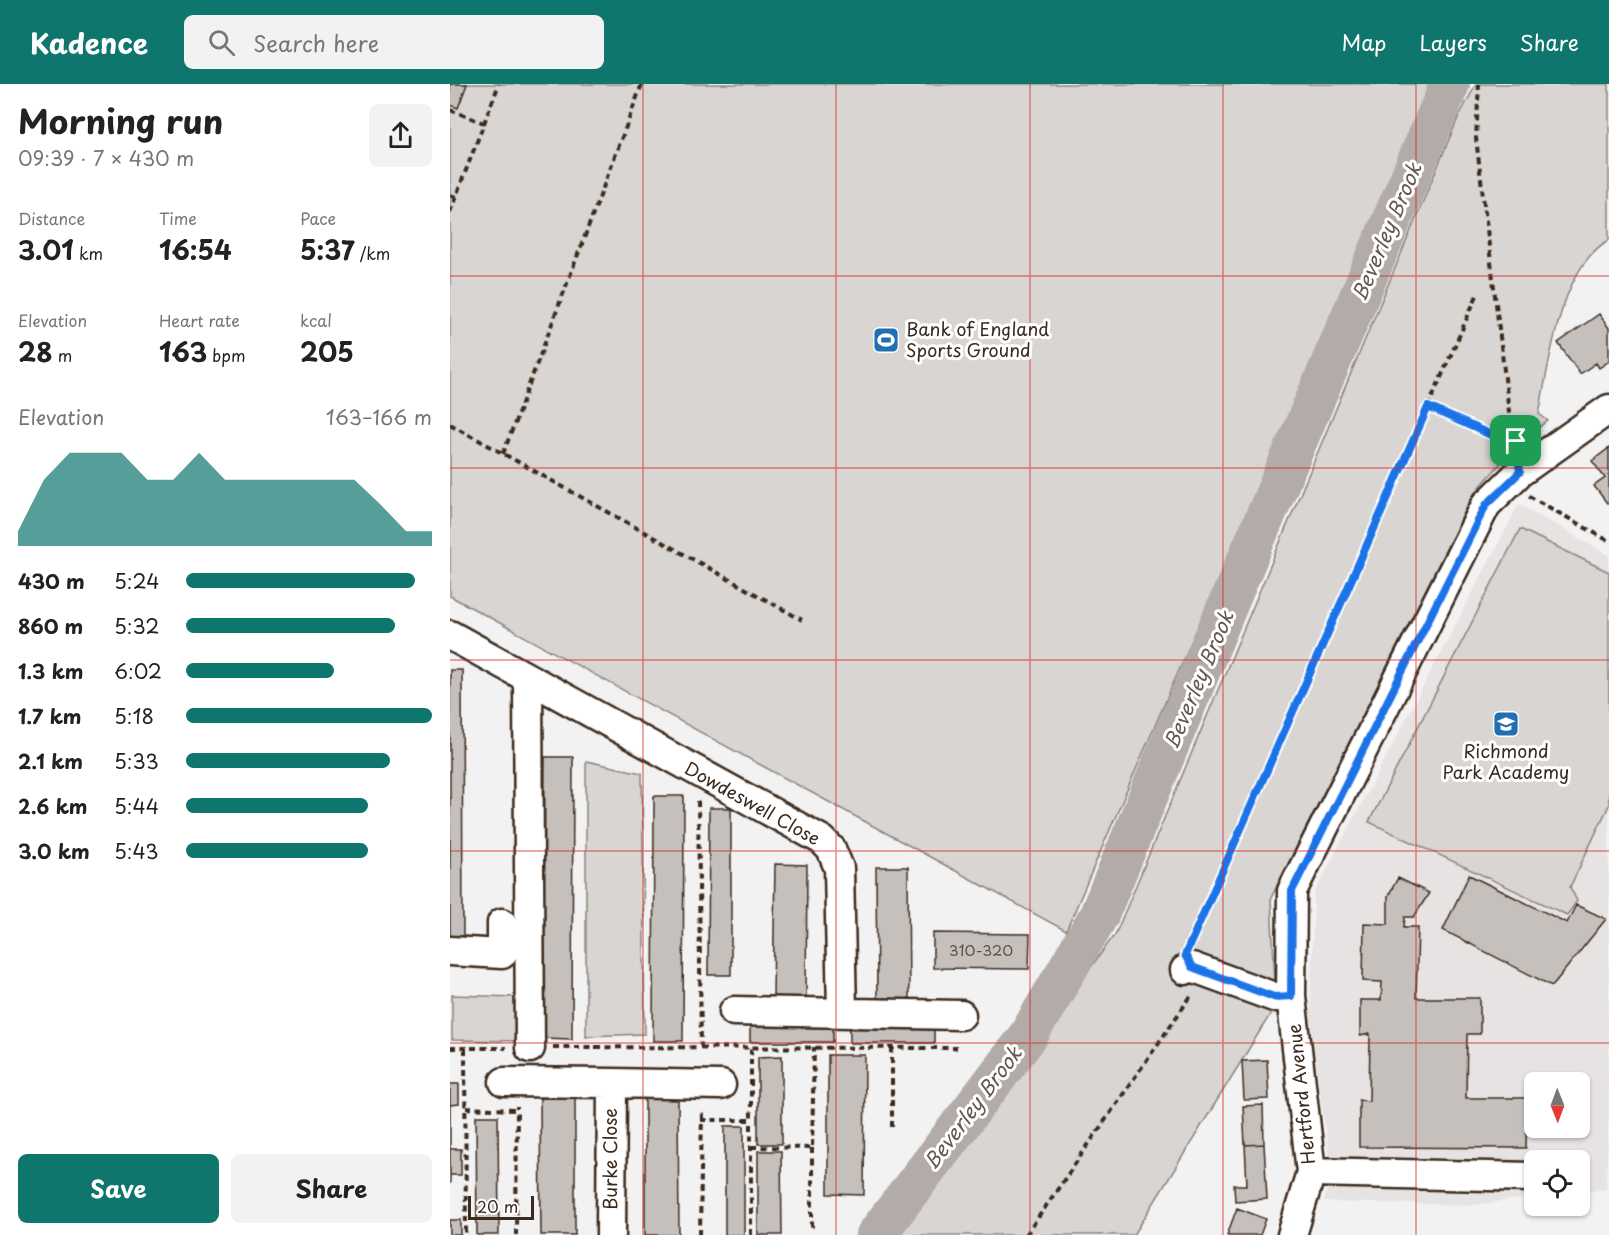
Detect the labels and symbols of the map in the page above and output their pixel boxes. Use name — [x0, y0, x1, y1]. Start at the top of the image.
water label: Beverley Brook — [1344, 157, 1429, 305]
place label: Bank of England Sports Ground — [906, 315, 1049, 363]
sports icon: Bank of England Sports Ground — [871, 325, 901, 355]
pin — [1490, 415, 1541, 466]
water label: Beverley Brook — [1156, 605, 1241, 753]
school or university icon: Richmond Park Academy — [1491, 709, 1521, 739]
place label: Richmond Park Academy — [1443, 737, 1569, 785]
street label: Dowdeswell Close — [680, 754, 825, 851]
house number: 310-320 — [949, 938, 1013, 961]
street label: Hertford Avenue — [1280, 1022, 1321, 1166]
water label: Beverley Brook — [916, 1038, 1029, 1175]
north arrow — [1524, 1072, 1590, 1138]
street label: Burke Close — [596, 1108, 623, 1210]
scale bar — [468, 1193, 534, 1220]

